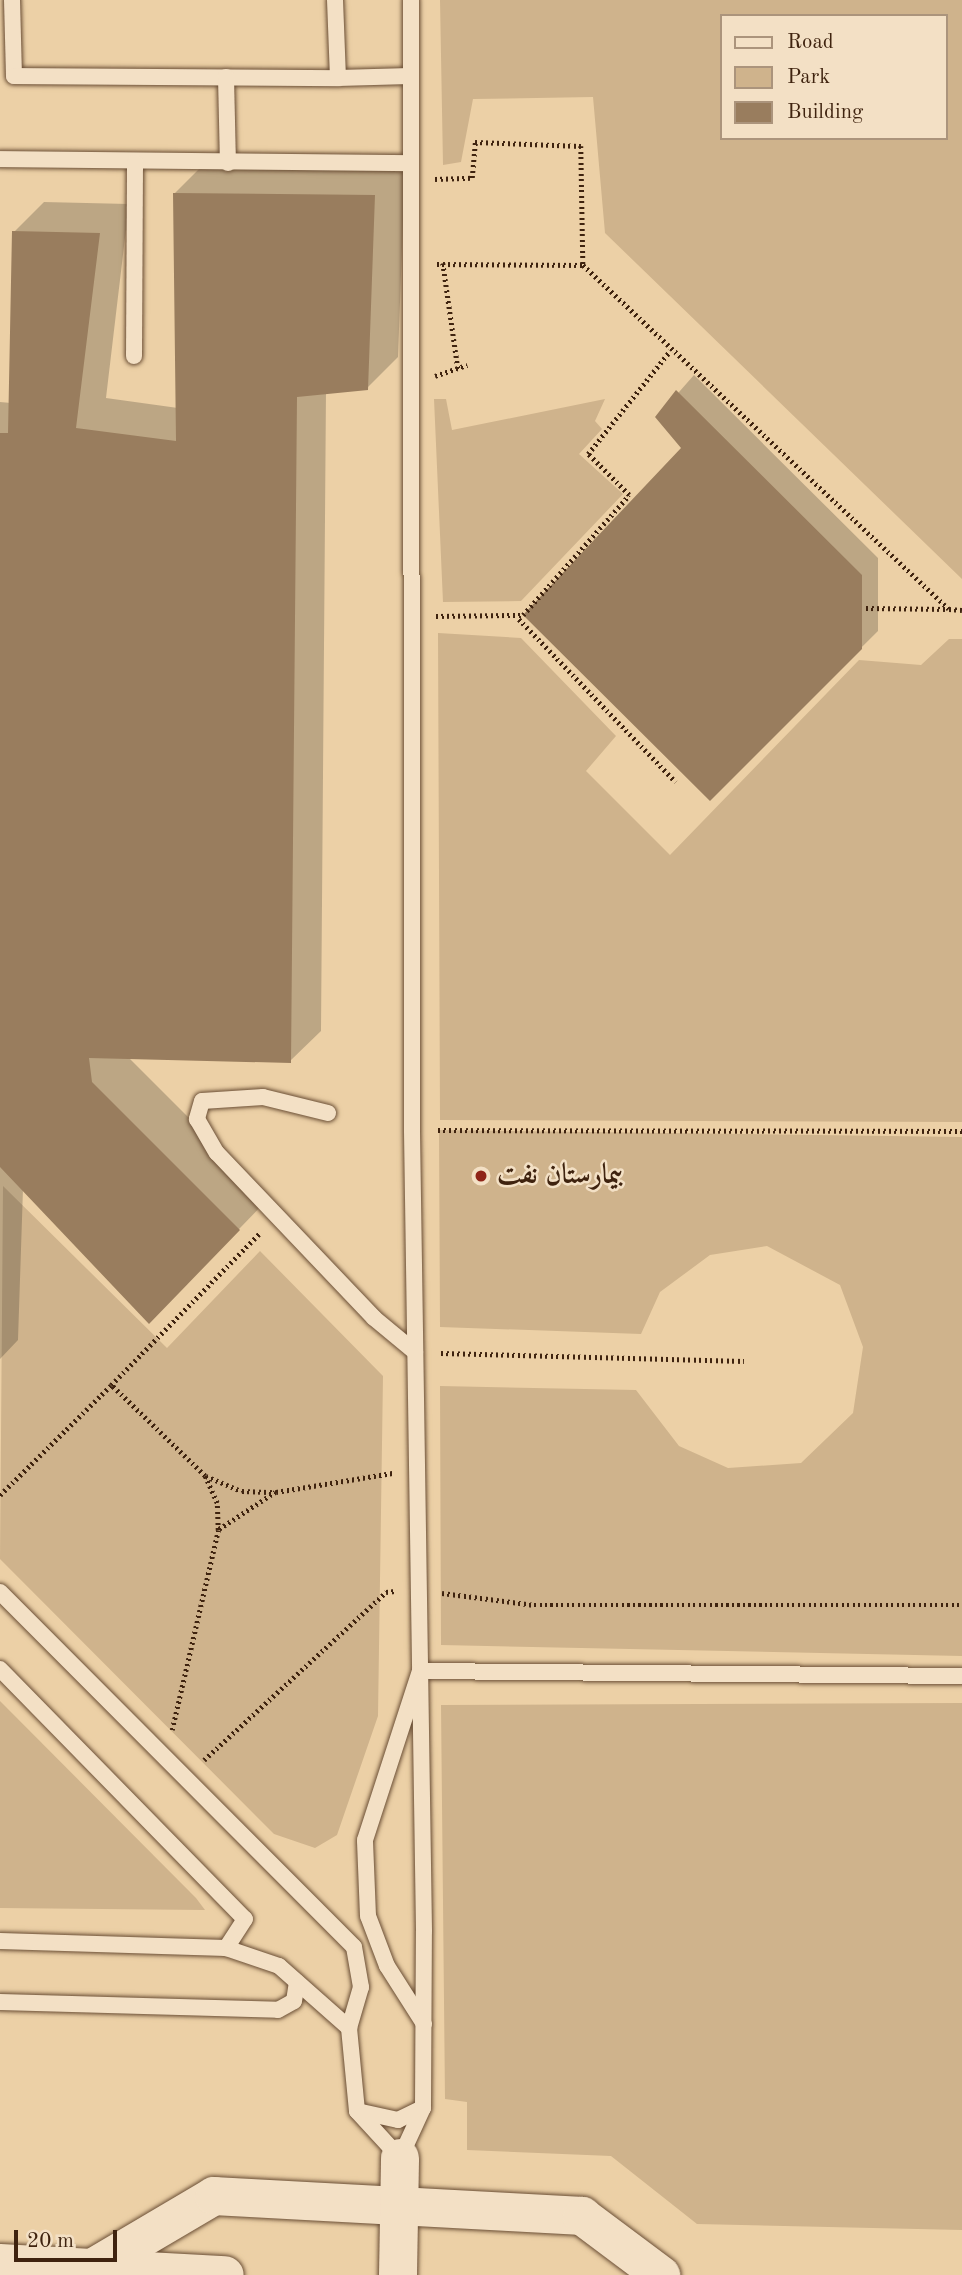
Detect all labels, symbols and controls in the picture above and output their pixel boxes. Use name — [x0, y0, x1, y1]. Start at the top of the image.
legend — [720, 14, 948, 140]
text: Road — [787, 32, 834, 53]
text: Park — [787, 67, 830, 88]
text: Building — [787, 102, 863, 123]
place label: بیمارستان نفت — [497, 1159, 623, 1193]
marker: بیمارستان نفت — [471, 1166, 491, 1186]
scale bar — [18, 2216, 121, 2260]
text: 20 m — [27, 2231, 74, 2252]

